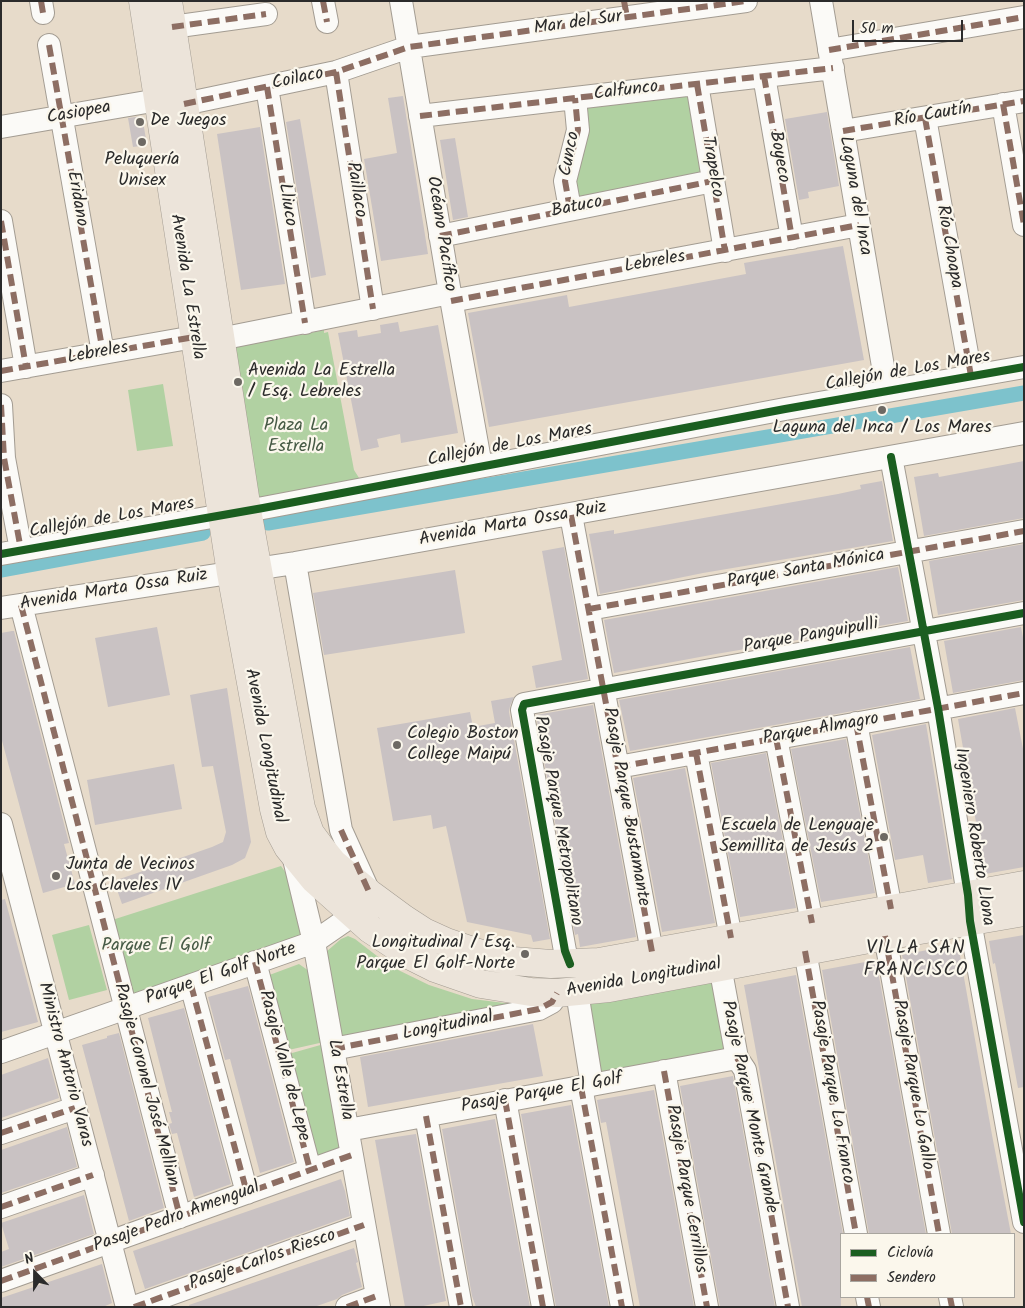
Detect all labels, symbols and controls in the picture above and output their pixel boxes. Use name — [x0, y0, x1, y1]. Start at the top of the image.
street label: Mar del Sur — [533, 7, 623, 41]
scale bar — [855, 10, 966, 42]
text: 50 m — [860, 17, 894, 41]
street label: Coilaco — [270, 64, 326, 96]
street label: Calfunco — [593, 77, 659, 107]
street label: Casiopea — [45, 98, 113, 130]
street label: Río Cautín — [892, 99, 974, 133]
place label: De Juegos — [150, 111, 226, 133]
marker: De Juegos — [134, 116, 146, 128]
street label: Boyeco — [763, 129, 793, 185]
street label: Cunco — [556, 130, 586, 178]
street label: Trapelco — [695, 135, 727, 199]
street label: Laguna del Inca — [833, 135, 875, 257]
marker: Peluquería Unisex — [136, 136, 148, 148]
place label: Peluquería Unisex — [105, 150, 179, 192]
street label: Paillaco — [340, 161, 370, 219]
street label: Eridano — [61, 170, 91, 228]
street label: Océano Pacífico — [420, 175, 460, 293]
street label: Lliuco — [272, 182, 300, 228]
street label: Batuco — [550, 192, 604, 224]
street label: Río Choapa — [930, 204, 966, 290]
street label: Avenida La Estrella — [164, 213, 208, 361]
street label: Lebreles — [623, 247, 687, 279]
street label: Lebreles — [66, 338, 130, 370]
street label: Callejón de Los Mares — [824, 347, 992, 397]
place label: Avenida La Estrella / Esq. Lebreles — [248, 361, 395, 404]
marker: Avenida La Estrella / Esq. Lebreles — [232, 376, 244, 388]
marker: Laguna del Inca / Los Mares — [876, 404, 888, 416]
park label: Plaza La Estrella — [264, 416, 328, 458]
place label: Laguna del Inca / Los Mares — [772, 418, 992, 440]
street label: Callejón de Los Mares — [426, 419, 594, 473]
street label: Callejón de Los Mares — [28, 494, 196, 544]
street label: Avenida Marta Ossa Ruiz — [418, 498, 608, 552]
street label: Parque Santa Mónica — [726, 546, 886, 594]
street label: Avenida Marta Ossa Ruiz — [19, 565, 209, 617]
street label: Parque Panguipulli — [742, 615, 880, 659]
street label: Avenida Longitudinal — [238, 667, 290, 825]
street label: Pasaje Parque Bustamante — [597, 706, 653, 908]
street label: Parque Almagro — [761, 709, 881, 751]
street label: Pasaje Parque Metropolitano — [528, 714, 586, 928]
place label: Colegio Boston College Maipú — [407, 724, 519, 766]
marker: Colegio Boston College Maipú — [391, 739, 403, 751]
street label: Ingeniero Roberto Llona — [948, 746, 998, 928]
place label: Escuela de Lenguaje Semillita de Jesús 2 — [720, 816, 874, 859]
marker: Escuela de Lenguaje Semillita de Jesús 2 — [878, 831, 890, 843]
place label: Junta de Vecinos Los Claveles IV — [66, 855, 195, 898]
marker: Junta de Vecinos Los Claveles IV — [50, 870, 62, 882]
place label: Longitudinal / Esq. Parque El Golf-Norte — [356, 933, 515, 976]
park label: Parque El Golf — [101, 936, 211, 958]
street label: Parque El Golf Norte — [143, 939, 299, 1011]
district label: VILLA SAN FRANCISCO — [862, 939, 970, 983]
marker: Longitudinal / Esq. Parque El Golf-Norte — [519, 948, 531, 960]
street label: Avenida Longitudinal — [565, 955, 723, 1003]
street label: Ministro Antorio Varas — [32, 980, 96, 1150]
street label: Pasaje Coronel José Mellian — [107, 981, 183, 1189]
street label: Pasaje Valle de Lepe — [252, 988, 314, 1144]
street label: Pasaje Parque Lo Gallo — [886, 998, 938, 1172]
street label: Pasaje Parque Monte Grande — [715, 999, 781, 1215]
street label: Pasaje Parque Lo Franco — [804, 999, 858, 1185]
street label: Longitudinal — [401, 1008, 495, 1046]
street label: La Estrella — [321, 1038, 357, 1122]
street label: Pasaje Parque El Golf — [460, 1069, 624, 1119]
street label: Pasaje Parque Cerrillos — [660, 1103, 710, 1275]
street label: Pasaje Pedro Amengual — [91, 1178, 263, 1258]
street label: Pasaje Carlos Riesco — [187, 1226, 339, 1296]
legend — [840, 1233, 1015, 1298]
text: Ciclovía — [887, 1241, 934, 1265]
text: N — [21, 1247, 38, 1271]
north arrow — [10, 1248, 60, 1298]
text: Sendero — [887, 1266, 936, 1290]

